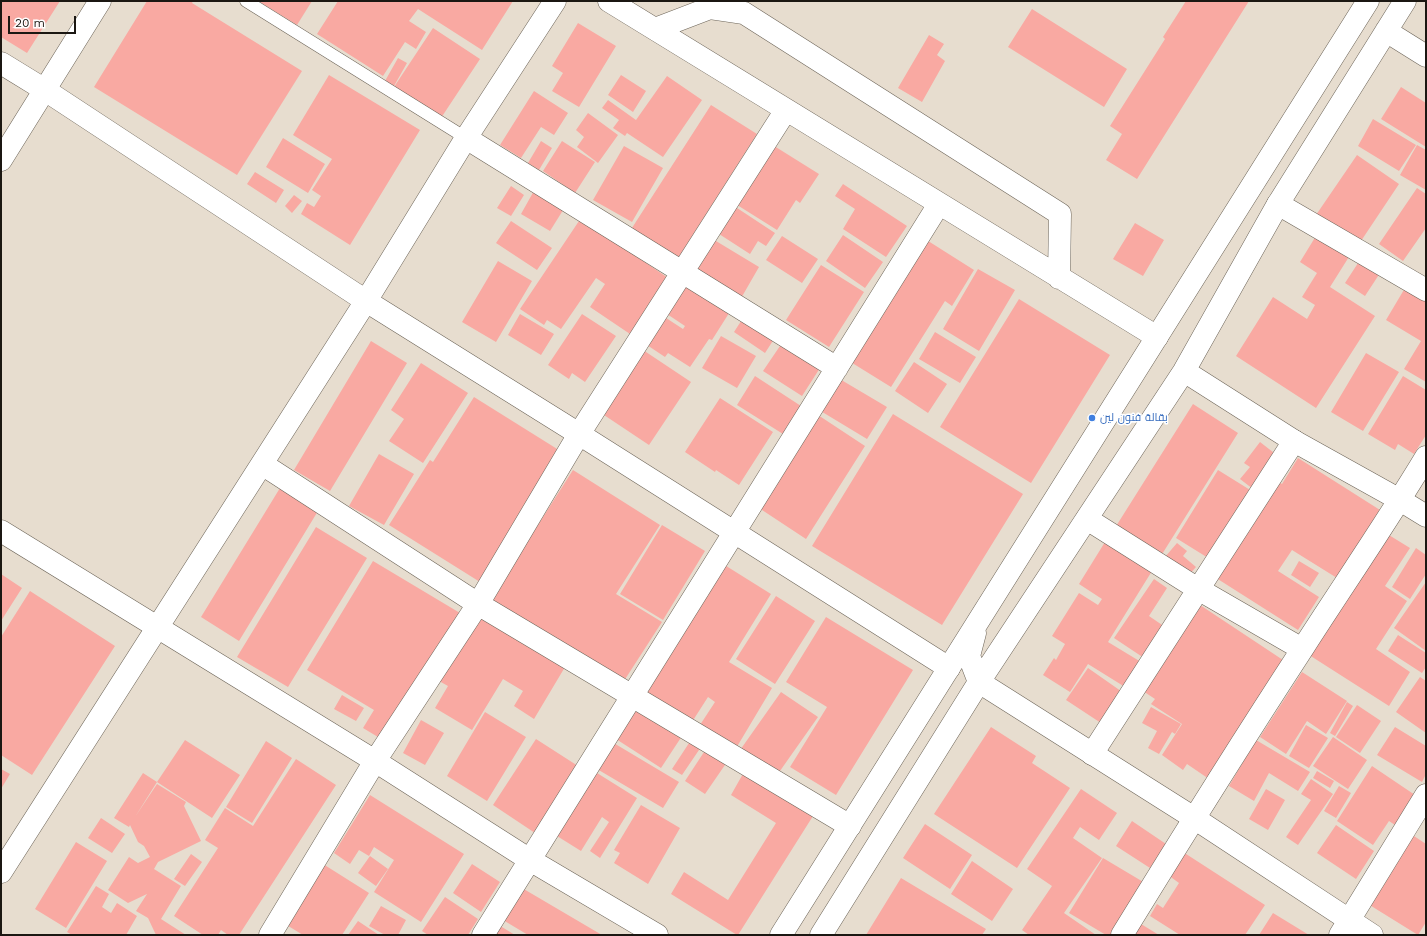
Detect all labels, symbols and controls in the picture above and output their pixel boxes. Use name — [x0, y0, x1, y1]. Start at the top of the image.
scale bar — [10, 8, 78, 34]
text: 20 m — [15, 16, 45, 30]
place label: بقالة فنون لين — [1100, 411, 1168, 425]
marker: بقالة فنون لين — [1087, 413, 1097, 423]

